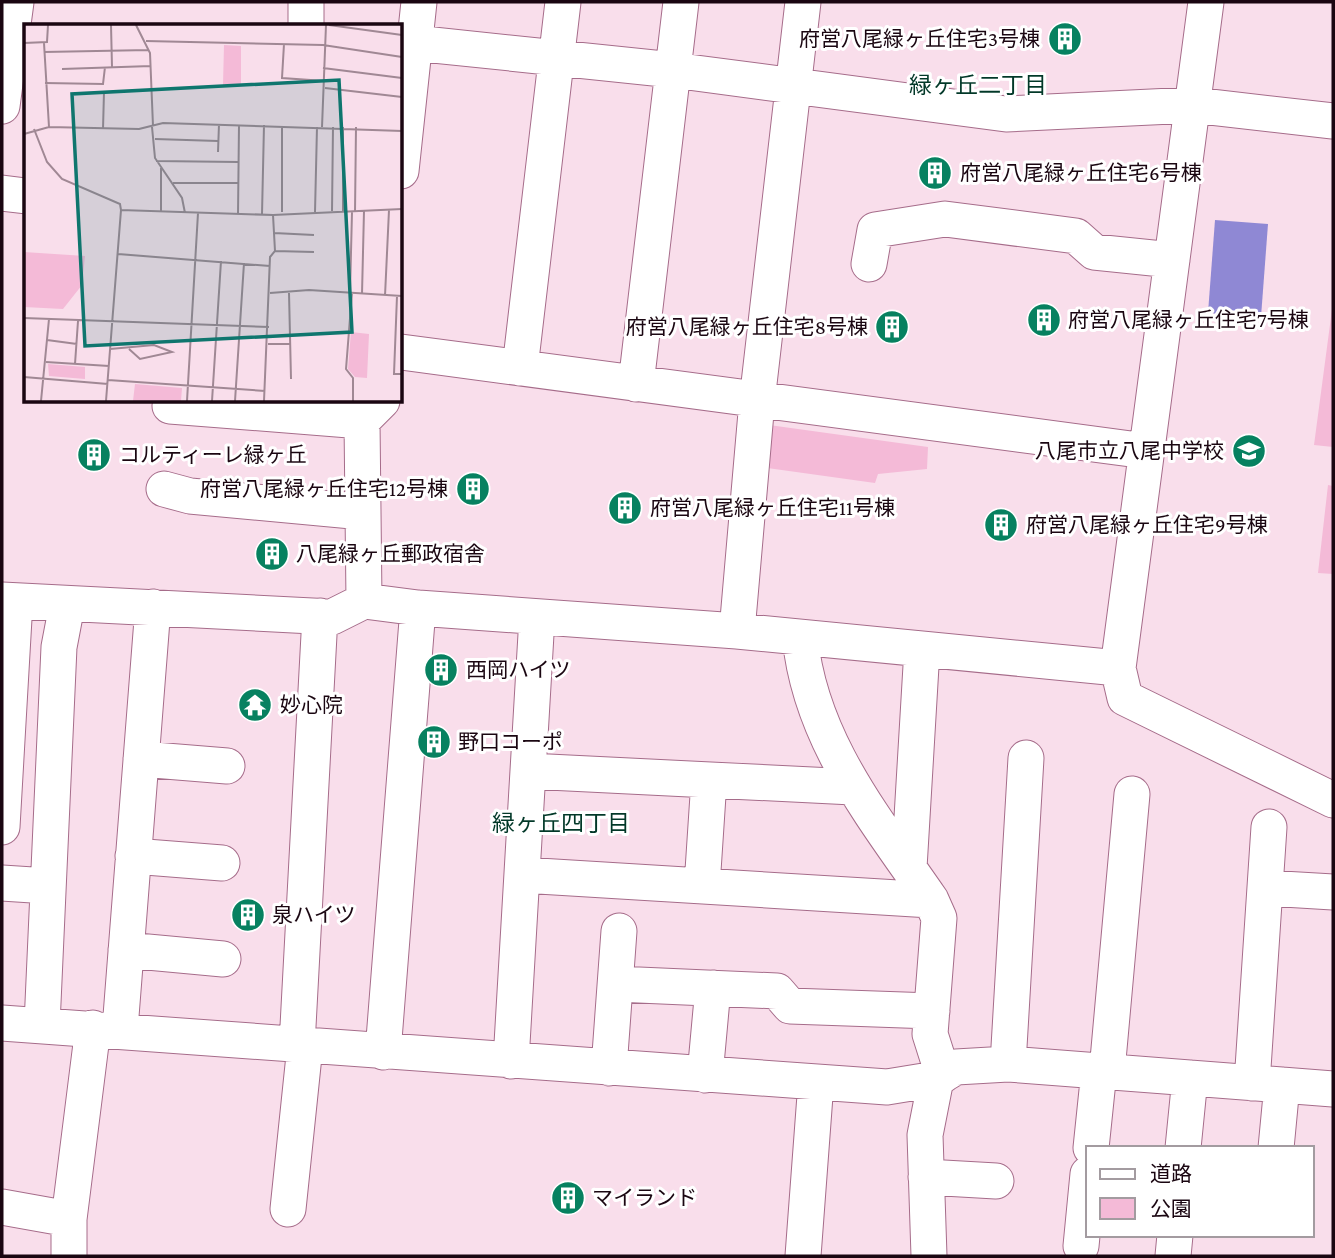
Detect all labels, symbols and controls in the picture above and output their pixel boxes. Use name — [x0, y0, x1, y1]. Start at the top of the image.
building icon: 府営八尾緑ヶ丘住宅3号棟 — [1046, 20, 1084, 58]
inset map — [24, 24, 402, 402]
place label: 府営八尾緑ヶ丘住宅3号棟 — [799, 27, 1040, 51]
district label: 緑ヶ丘二丁目 — [909, 72, 1047, 98]
building icon: 府営八尾緑ヶ丘住宅6号棟 — [916, 154, 954, 192]
place label: 府営八尾緑ヶ丘住宅6号棟 — [960, 161, 1202, 185]
building icon: 府営八尾緑ヶ丘住宅7号棟 — [1025, 301, 1063, 339]
building icon: 府営八尾緑ヶ丘住宅8号棟 — [873, 308, 911, 346]
place label: 府営八尾緑ヶ丘住宅7号棟 — [1068, 308, 1309, 332]
place label: 府営八尾緑ヶ丘住宅8号棟 — [626, 315, 868, 339]
school or university icon: 八尾市立八尾中学校 — [1230, 432, 1268, 470]
building icon: コルティーレ緑ヶ丘 — [75, 436, 113, 474]
place label: 八尾市立八尾中学校 — [1035, 439, 1224, 463]
place label: コルティーレ緑ヶ丘 — [119, 443, 307, 467]
building icon: 府営八尾緑ヶ丘住宅12号棟 — [454, 470, 492, 508]
place label: 府営八尾緑ヶ丘住宅12号棟 — [200, 477, 448, 501]
building icon: 府営八尾緑ヶ丘住宅11号棟 — [606, 489, 644, 527]
place label: 府営八尾緑ヶ丘住宅11号棟 — [650, 496, 895, 520]
building icon: 府営八尾緑ヶ丘住宅9号棟 — [982, 506, 1020, 544]
place label: 府営八尾緑ヶ丘住宅9号棟 — [1026, 513, 1268, 537]
building icon: 八尾緑ヶ丘郵政宿舎 — [253, 535, 291, 573]
place label: 八尾緑ヶ丘郵政宿舎 — [296, 542, 485, 566]
building icon: 西岡ハイツ — [422, 651, 460, 689]
place label: 西岡ハイツ — [466, 658, 571, 682]
temple icon: 妙心院 — [236, 686, 274, 724]
place label: 妙心院 — [280, 693, 343, 717]
building icon: 野口コーポ — [415, 723, 453, 761]
place label: 野口コーポ — [458, 730, 563, 754]
district label: 緑ヶ丘四丁目 — [492, 810, 630, 836]
building icon: 泉ハイツ — [229, 896, 267, 934]
place label: 泉ハイツ — [272, 903, 356, 927]
legend — [1086, 1146, 1314, 1237]
text: 道路 — [1150, 1162, 1192, 1186]
building icon: マイランド — [549, 1179, 587, 1217]
place label: マイランド — [592, 1186, 697, 1210]
text: 公園 — [1150, 1197, 1192, 1221]

